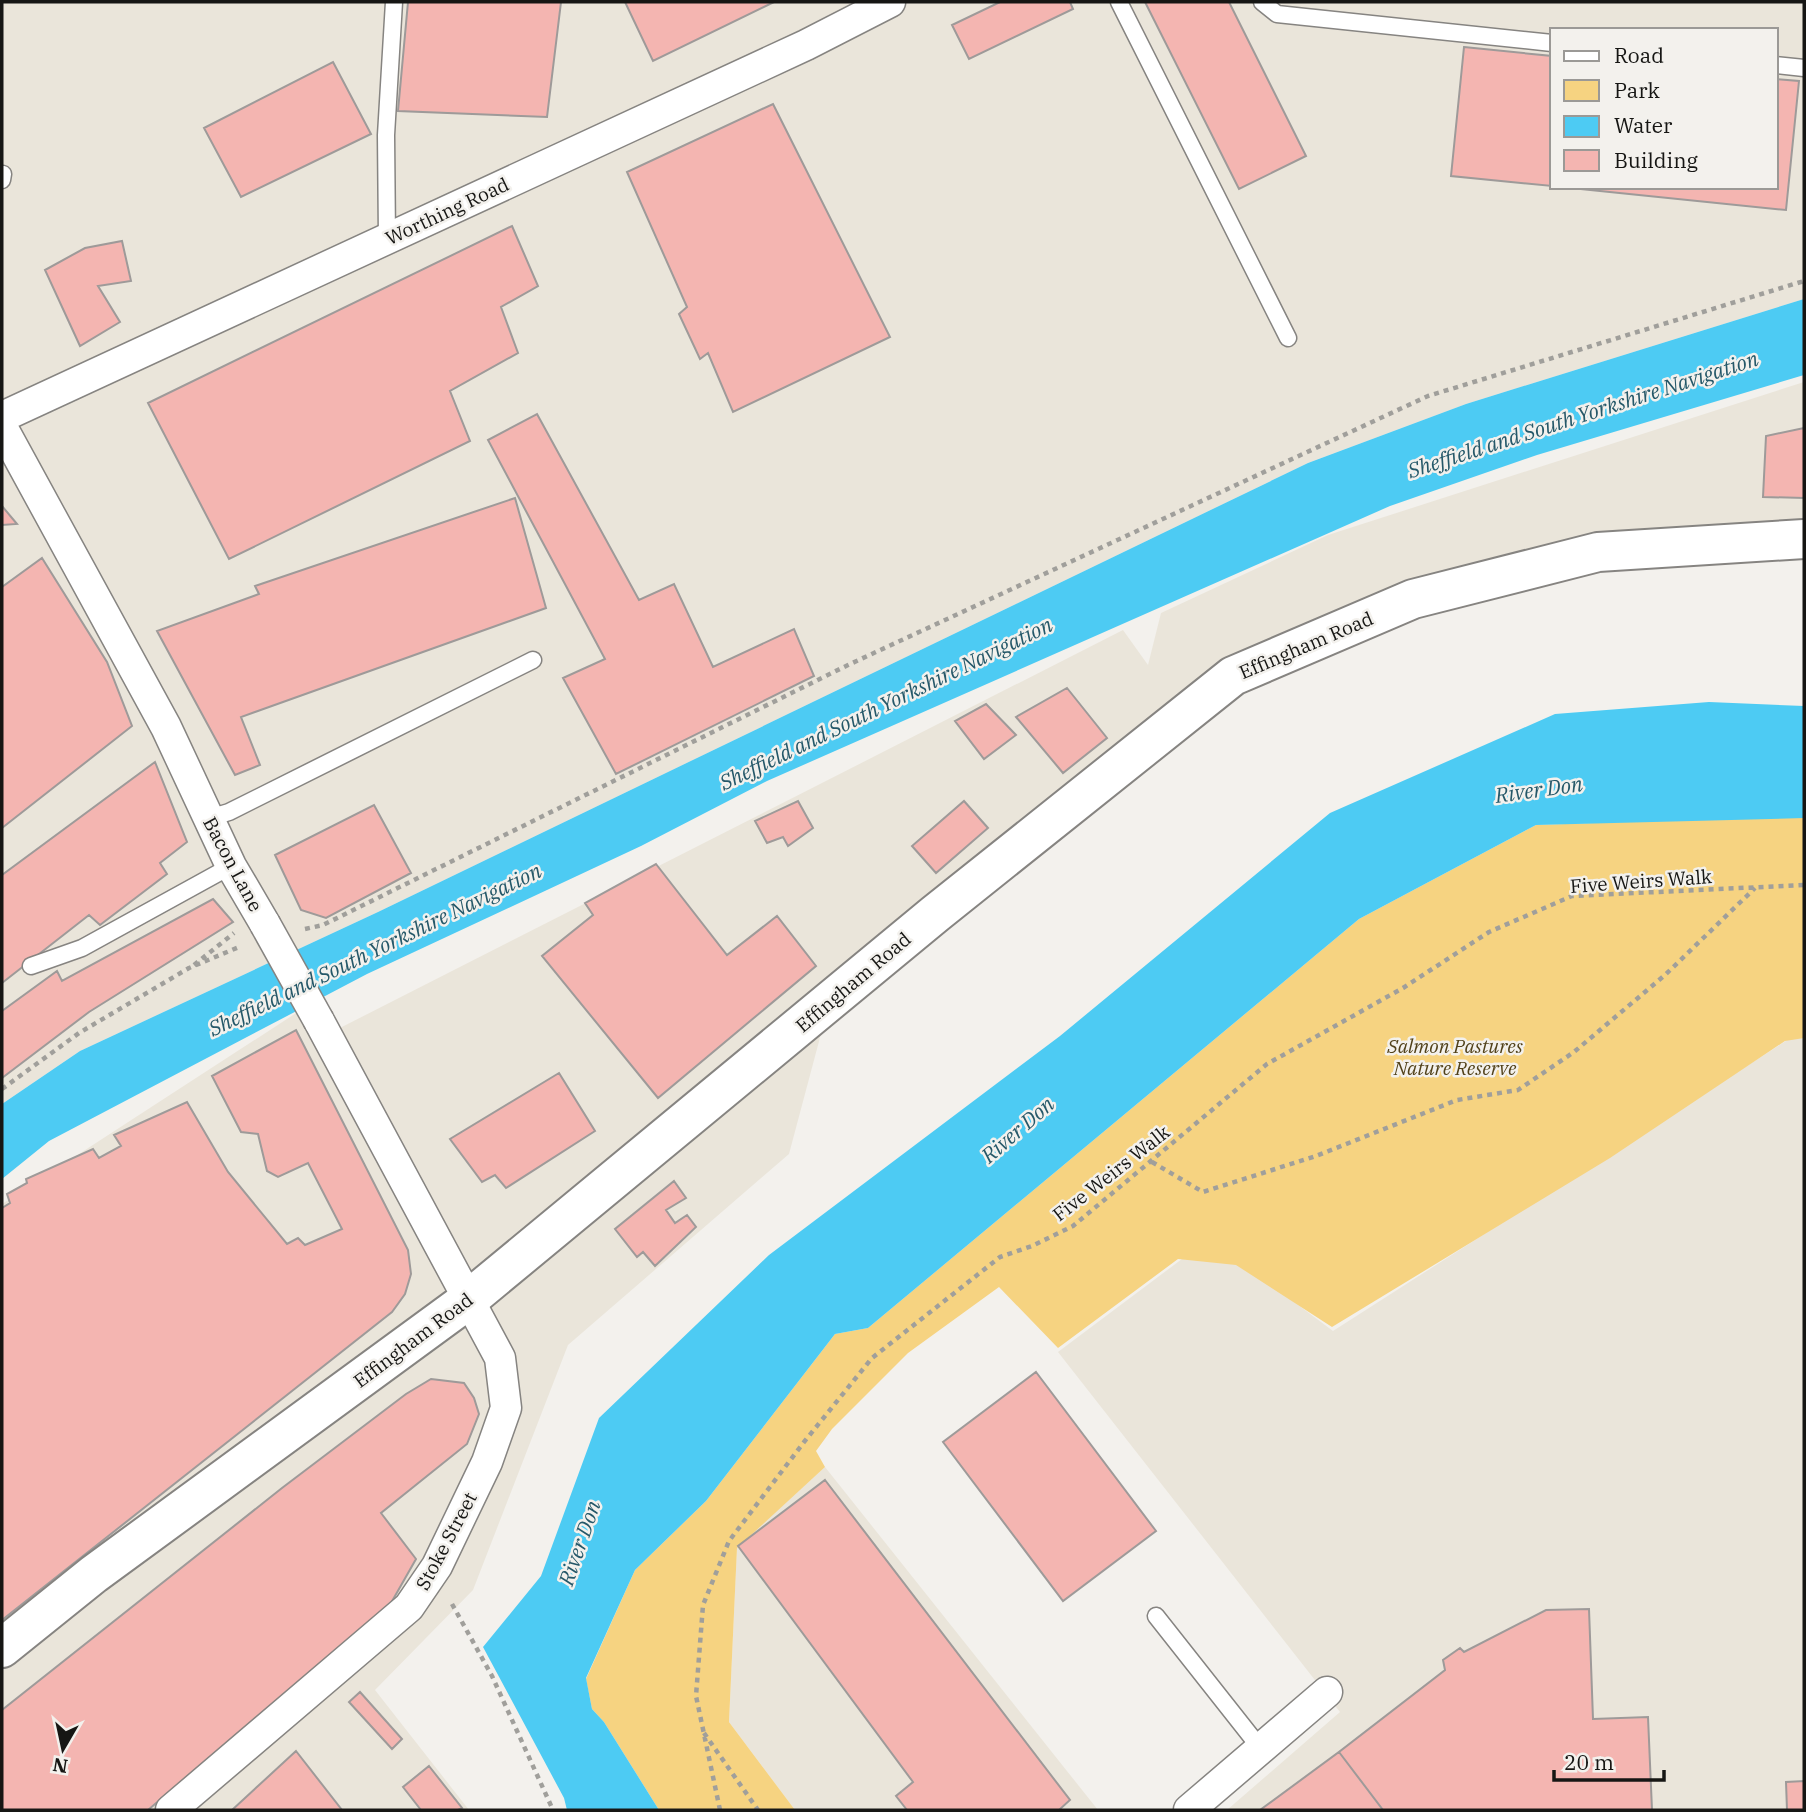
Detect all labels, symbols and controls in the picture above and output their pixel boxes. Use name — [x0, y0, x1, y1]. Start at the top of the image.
legend — [1550, 28, 1778, 189]
text: Road — [1614, 41, 1664, 69]
text: Park — [1614, 76, 1661, 104]
text: Water — [1614, 111, 1673, 139]
text: Building — [1614, 146, 1699, 174]
street label: Worthing Road — [381, 172, 513, 250]
water label: Sheffield and South Yorkshire Navigation — [1403, 344, 1762, 484]
street label: Effingham Road — [1235, 606, 1377, 684]
water label: Sheffield and South Yorkshire Navigation — [713, 610, 1057, 797]
water label: River Don — [1492, 769, 1584, 809]
street label: Bacon Lane — [198, 812, 268, 916]
water label: Sheffield and South Yorkshire Navigation — [202, 856, 546, 1043]
street label: Five Weirs Walk — [1569, 864, 1713, 898]
street label: Effingham Road — [790, 927, 916, 1037]
park label: Salmon Pastures Nature Reserve — [1386, 1034, 1523, 1080]
water label: River Don — [974, 1090, 1060, 1169]
street label: Five Weirs Walk — [1048, 1120, 1174, 1226]
street label: Effingham Road — [349, 1287, 477, 1393]
street label: Stoke Street — [410, 1488, 482, 1594]
water label: River Don — [551, 1496, 607, 1590]
north arrow — [28, 1714, 98, 1784]
scale bar — [1554, 1738, 1664, 1782]
text: 20 m — [1564, 1748, 1614, 1776]
text: N — [51, 1753, 70, 1779]

